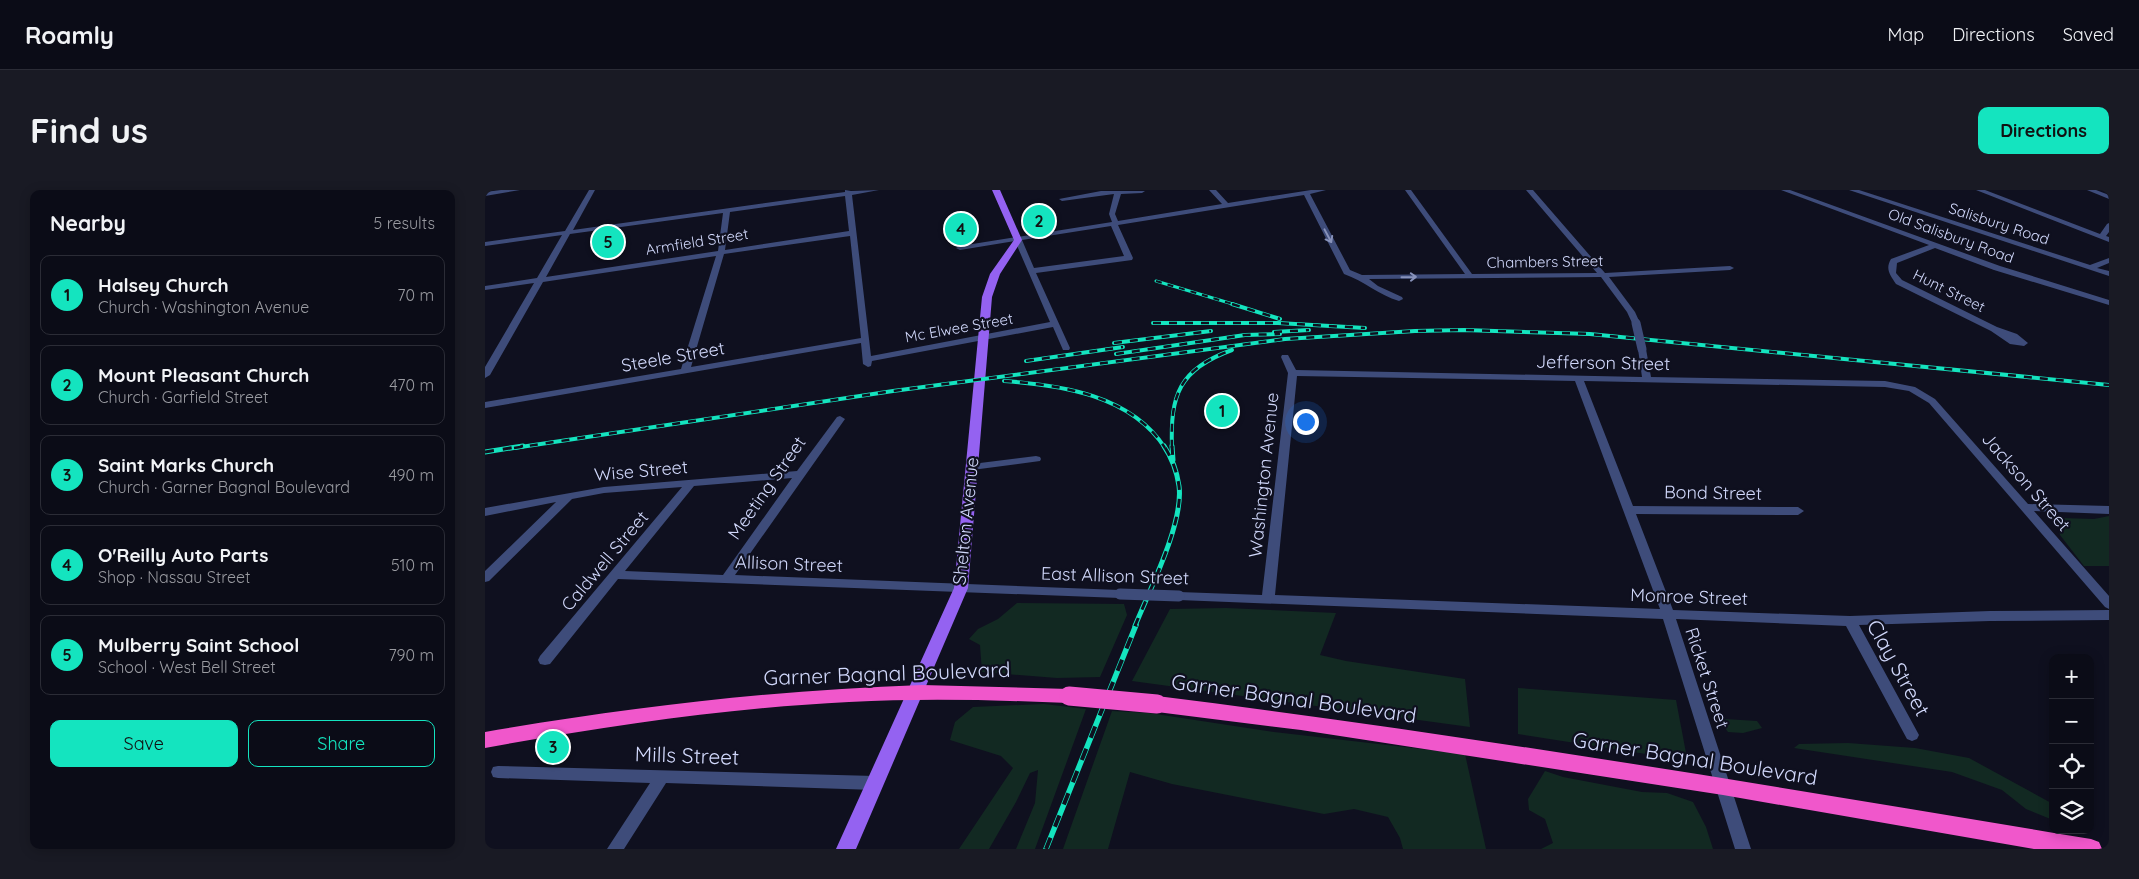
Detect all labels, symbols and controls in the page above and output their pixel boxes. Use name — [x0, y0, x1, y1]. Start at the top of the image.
text: Roamly — [25, 20, 114, 50]
text: Map — [1887, 23, 1924, 46]
text: Directions — [1952, 23, 2035, 46]
text: Saved — [2063, 23, 2114, 46]
button: Directions — [1978, 107, 2109, 154]
text: Find us — [30, 108, 148, 152]
street label: Salisbury Road — [1947, 198, 2052, 249]
pin: 2 — [1023, 202, 1055, 240]
street label: Old Salisbury Road — [1886, 204, 2017, 267]
text: Nearby — [50, 210, 126, 236]
pin: 4 — [945, 210, 977, 248]
text: 5 results — [374, 213, 435, 233]
pin: 5 — [592, 223, 624, 261]
street label: Armfield Street — [644, 224, 750, 259]
one-way arrow — [1324, 228, 1333, 243]
street label: Chambers Street — [1487, 251, 1603, 272]
street label: Hunt Street — [1910, 265, 1989, 316]
one-way arrow — [1401, 272, 1417, 282]
text: Halsey Church — [98, 273, 229, 297]
text: 1 — [64, 285, 70, 305]
text: 70 m — [397, 285, 434, 305]
text: Church · Washington Avenue — [98, 297, 309, 317]
street label: Mc Elwee Street — [903, 309, 1014, 346]
street label: Steele Street — [619, 336, 726, 377]
street label: Jefferson Street — [1536, 350, 1670, 375]
text: Mount Pleasant Church — [98, 363, 309, 387]
text: 2 — [62, 375, 72, 395]
text: 470 m — [389, 375, 434, 395]
text: Church · Garfield Street — [98, 387, 268, 407]
street label: Washington Avenue — [1243, 391, 1284, 559]
pin: 1 — [1206, 392, 1238, 430]
your location — [1293, 409, 1319, 435]
street label: Jackson Street — [1977, 427, 2076, 536]
street label: Meeting Street — [722, 432, 811, 544]
text: Saint Marks Church — [98, 453, 274, 477]
street label: Wise Street — [593, 455, 689, 486]
street label: Shelton Avenue — [947, 456, 984, 586]
text: 3 — [63, 465, 71, 485]
text: 490 m — [388, 465, 434, 485]
text: Church · Garner Bagnal Boulevard — [98, 477, 350, 497]
street label: Bond Street — [1664, 480, 1762, 505]
street label: Caldwell Street — [556, 506, 653, 615]
text: O'Reilly Auto Parts — [98, 543, 268, 567]
street label: Allison Street — [735, 550, 843, 577]
text: 4 — [62, 555, 72, 575]
text: 510 m — [391, 555, 434, 575]
street label: East Allison Street — [1041, 561, 1189, 590]
text: Shop · Nassau Street — [98, 567, 251, 587]
street label: Monroe Street — [1630, 583, 1748, 610]
street label: Clay Street — [1862, 615, 1936, 720]
street label: Ricket Street — [1680, 624, 1735, 731]
text: Mulberry Saint School — [98, 633, 299, 657]
text: 5 — [62, 645, 72, 665]
text: 790 m — [388, 645, 434, 665]
map controls — [2049, 654, 2094, 834]
button: + — [2049, 654, 2094, 699]
street label: Garner Bagnal Boulevard — [763, 656, 1011, 690]
text: School · West Bell Street — [98, 657, 276, 677]
street label: Garner Bagnal Boulevard — [1170, 668, 1418, 728]
button: − — [2049, 699, 2094, 744]
button: Save — [50, 720, 238, 767]
button: Share — [248, 720, 435, 767]
street label: Garner Bagnal Boulevard — [1571, 726, 1819, 790]
pin: 3 — [537, 728, 569, 766]
street label: Mills Street — [634, 740, 740, 770]
button: locate — [2049, 744, 2094, 789]
button: layers — [2049, 789, 2094, 834]

